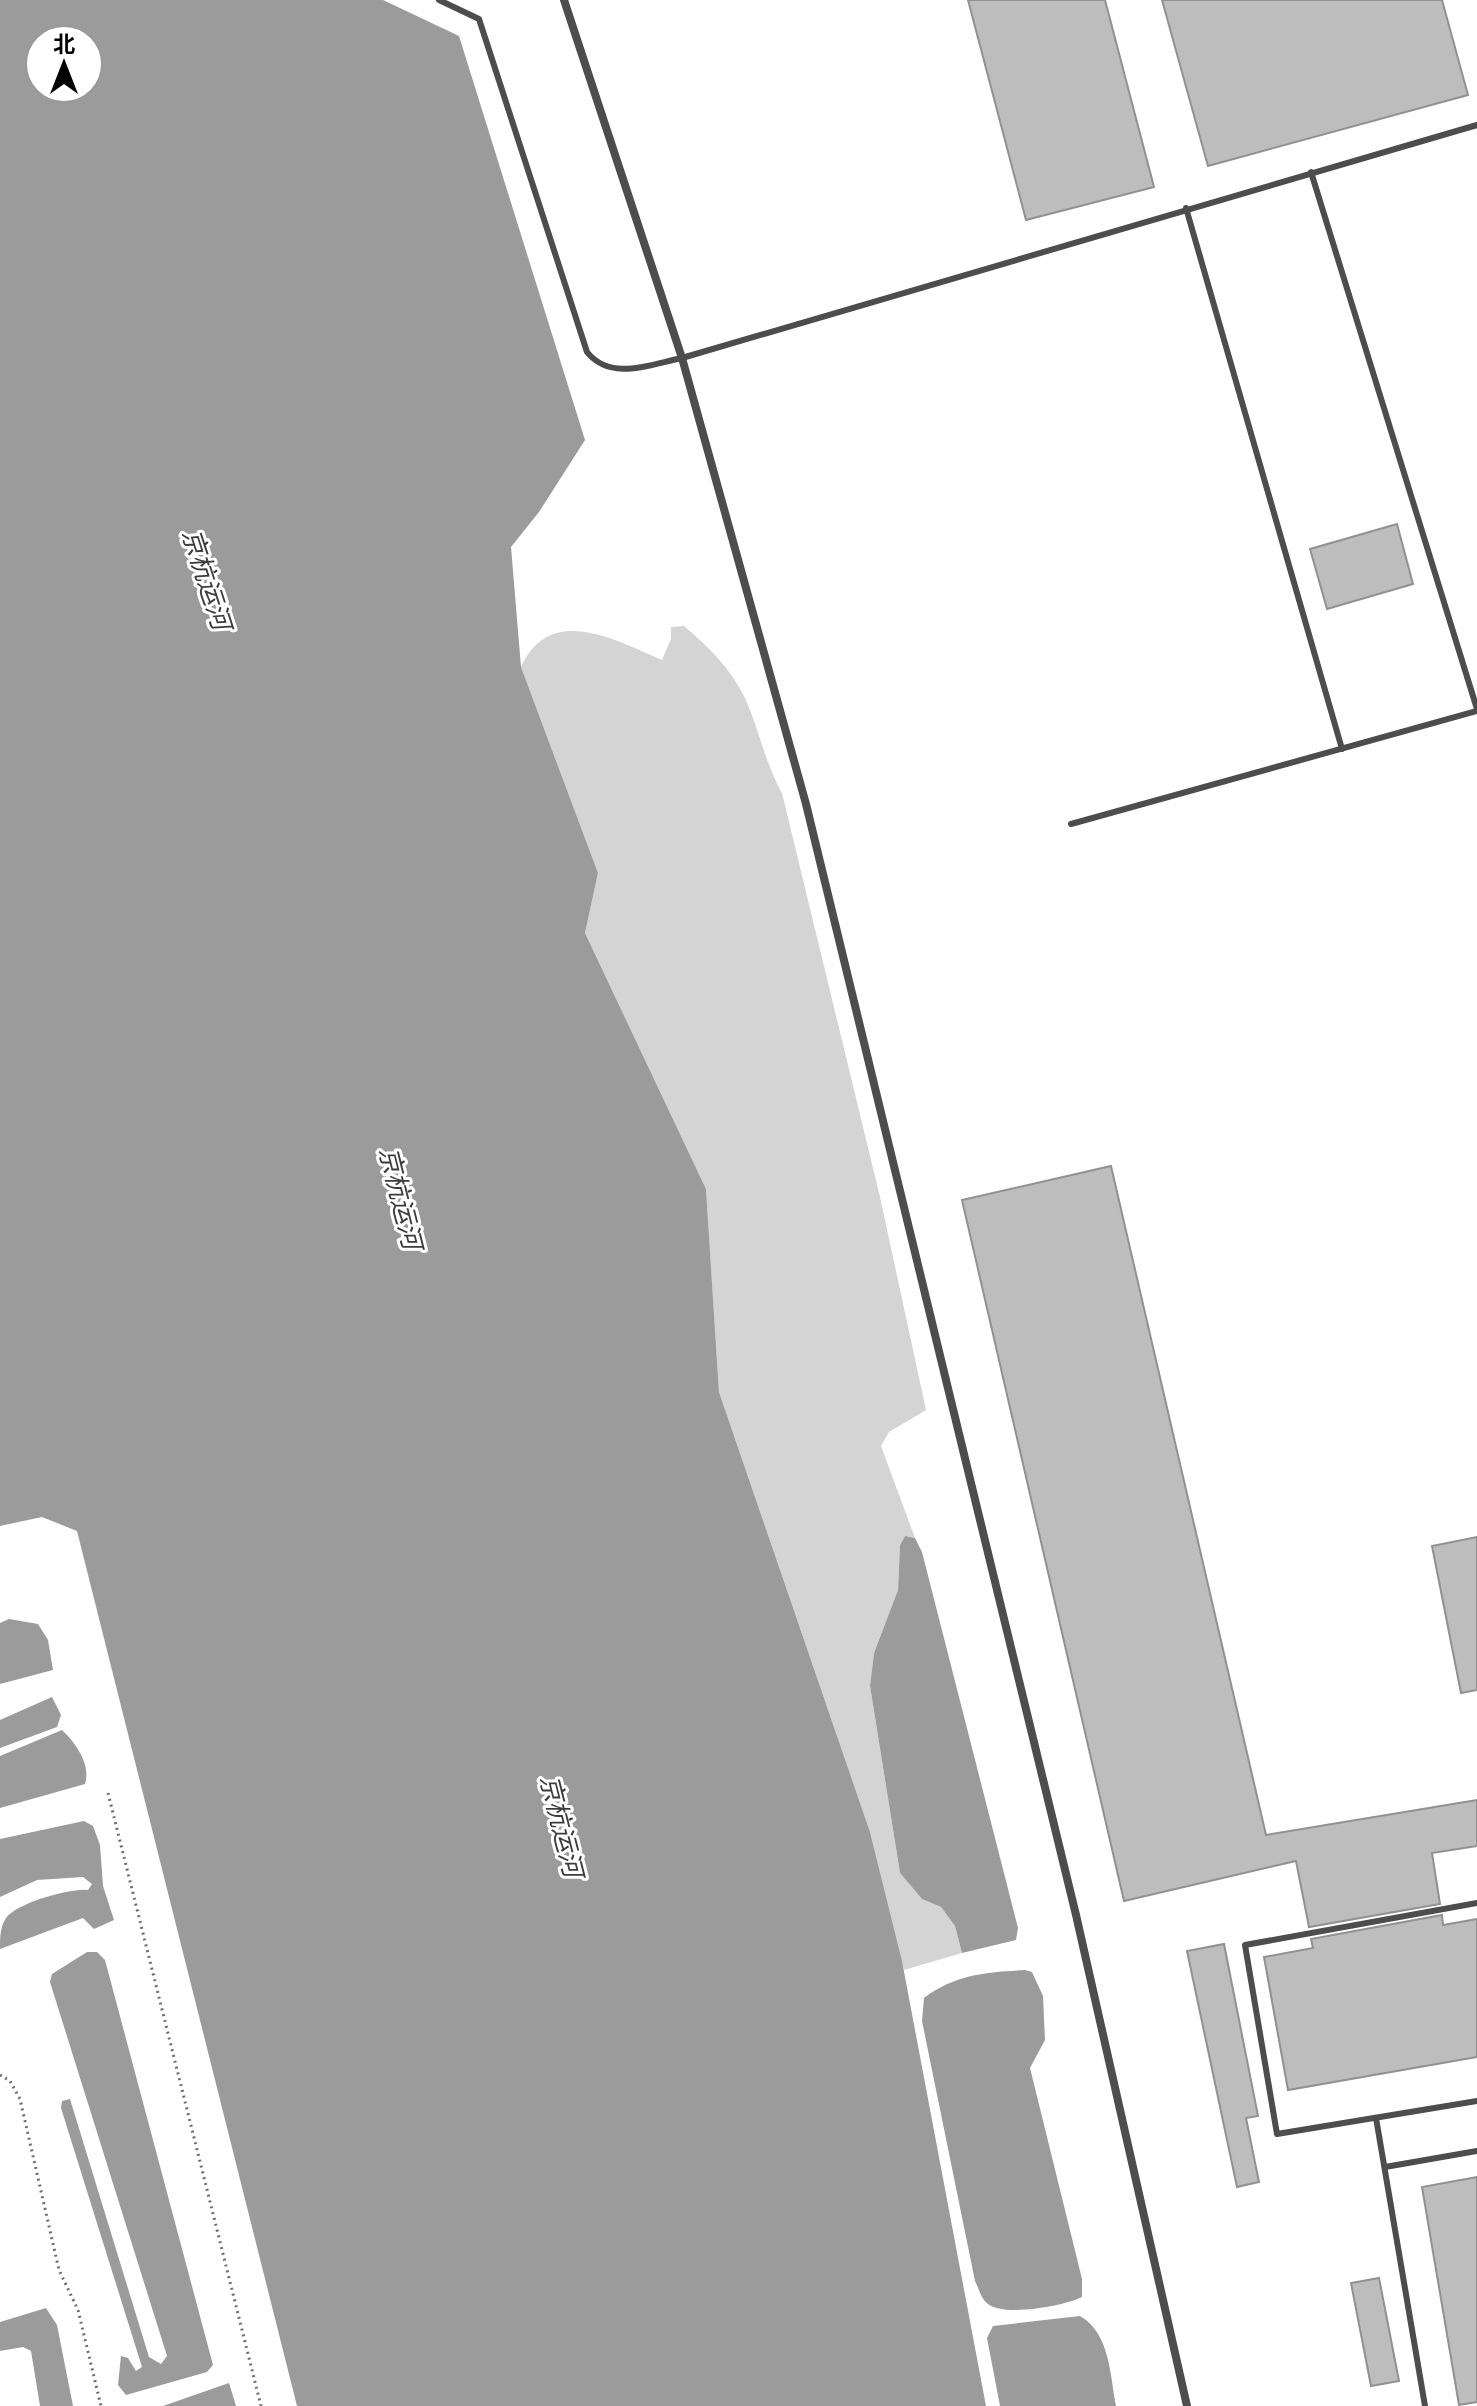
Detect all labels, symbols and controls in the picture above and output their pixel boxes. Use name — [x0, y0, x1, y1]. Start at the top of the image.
north arrow — [24, 24, 104, 104]
text: 北 — [53, 27, 75, 61]
water label: 京杭运河 — [172, 524, 243, 639]
water label: 京杭运河 — [369, 1143, 434, 1258]
water label: 京杭运河 — [530, 1771, 595, 1886]

